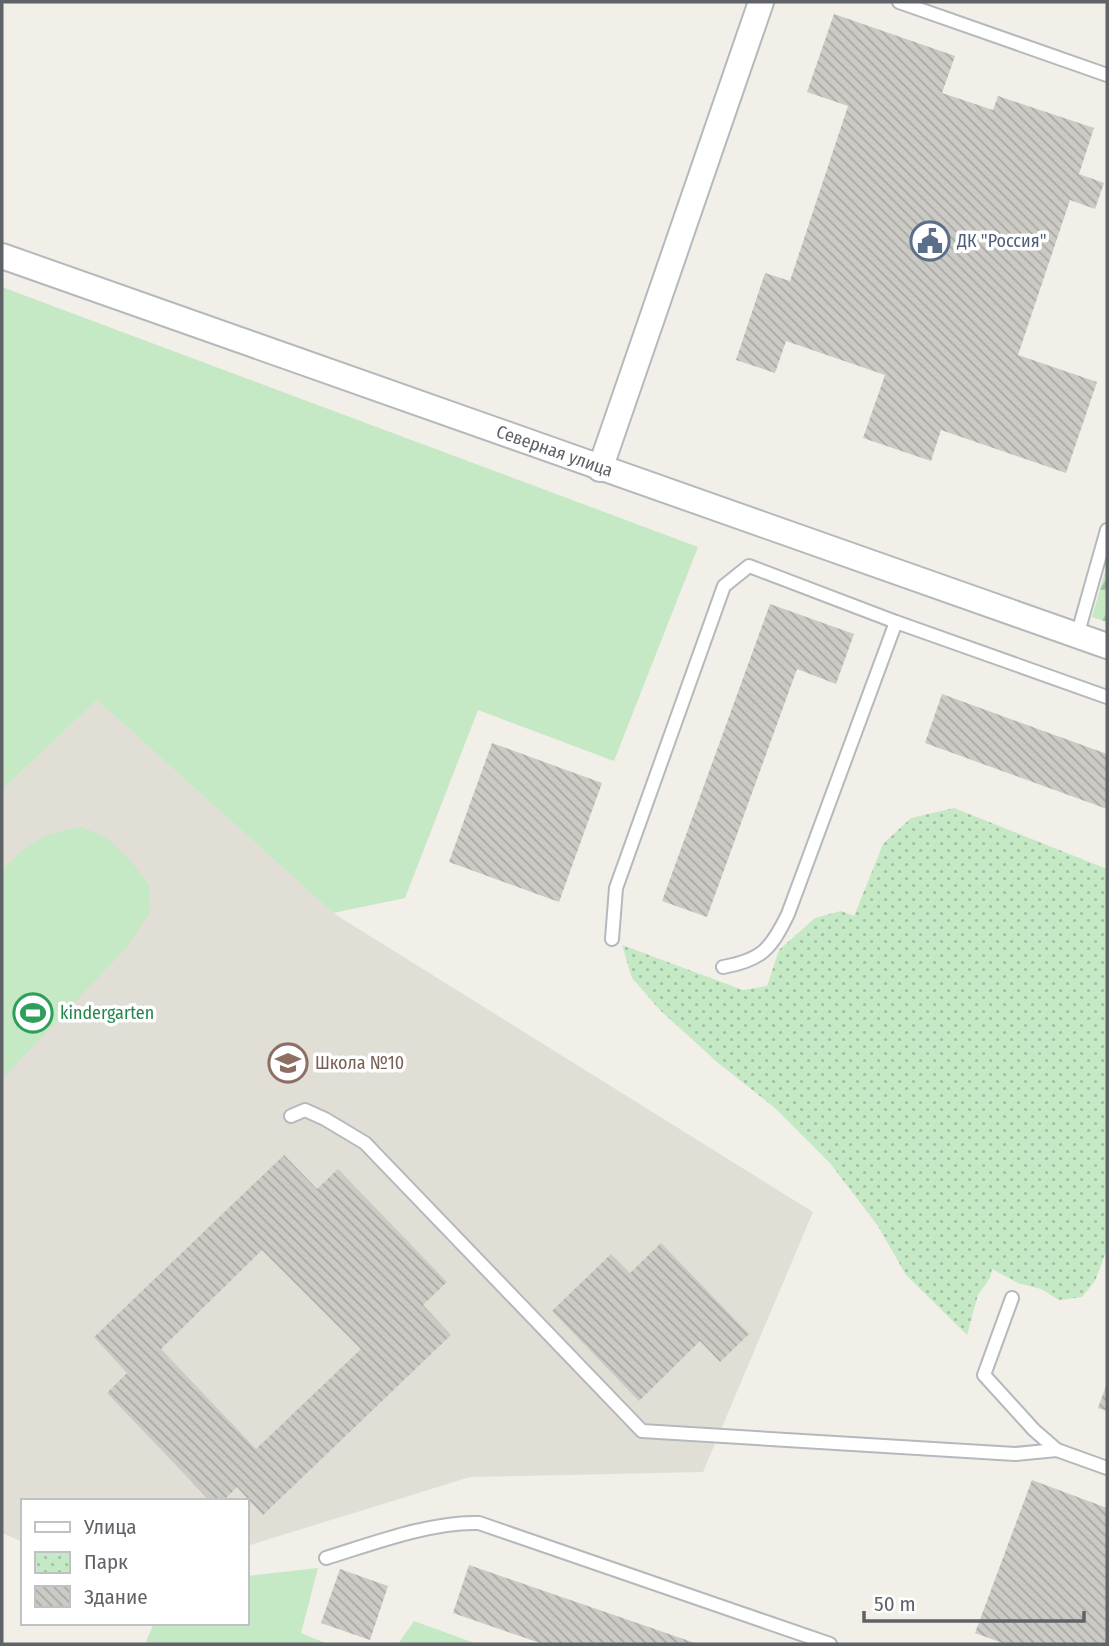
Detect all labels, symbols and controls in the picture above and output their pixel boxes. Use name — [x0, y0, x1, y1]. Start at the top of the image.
public building icon: ДК "Россия" — [909, 220, 951, 262]
place label: ДК "Россия" — [956, 230, 1046, 252]
street label: Северная улица — [493, 420, 616, 482]
sports icon: kindergarten — [12, 992, 54, 1034]
place label: kindergarten — [60, 1002, 154, 1024]
school or university icon: Школа №10 — [267, 1042, 309, 1084]
place label: Школа №10 — [315, 1052, 404, 1074]
legend — [21, 1499, 248, 1625]
text: Улица — [83, 1514, 137, 1540]
text: Парк — [84, 1549, 128, 1575]
scale bar — [864, 1580, 1084, 1624]
text: Здание — [84, 1584, 148, 1610]
text: 50 m — [874, 1591, 916, 1617]

